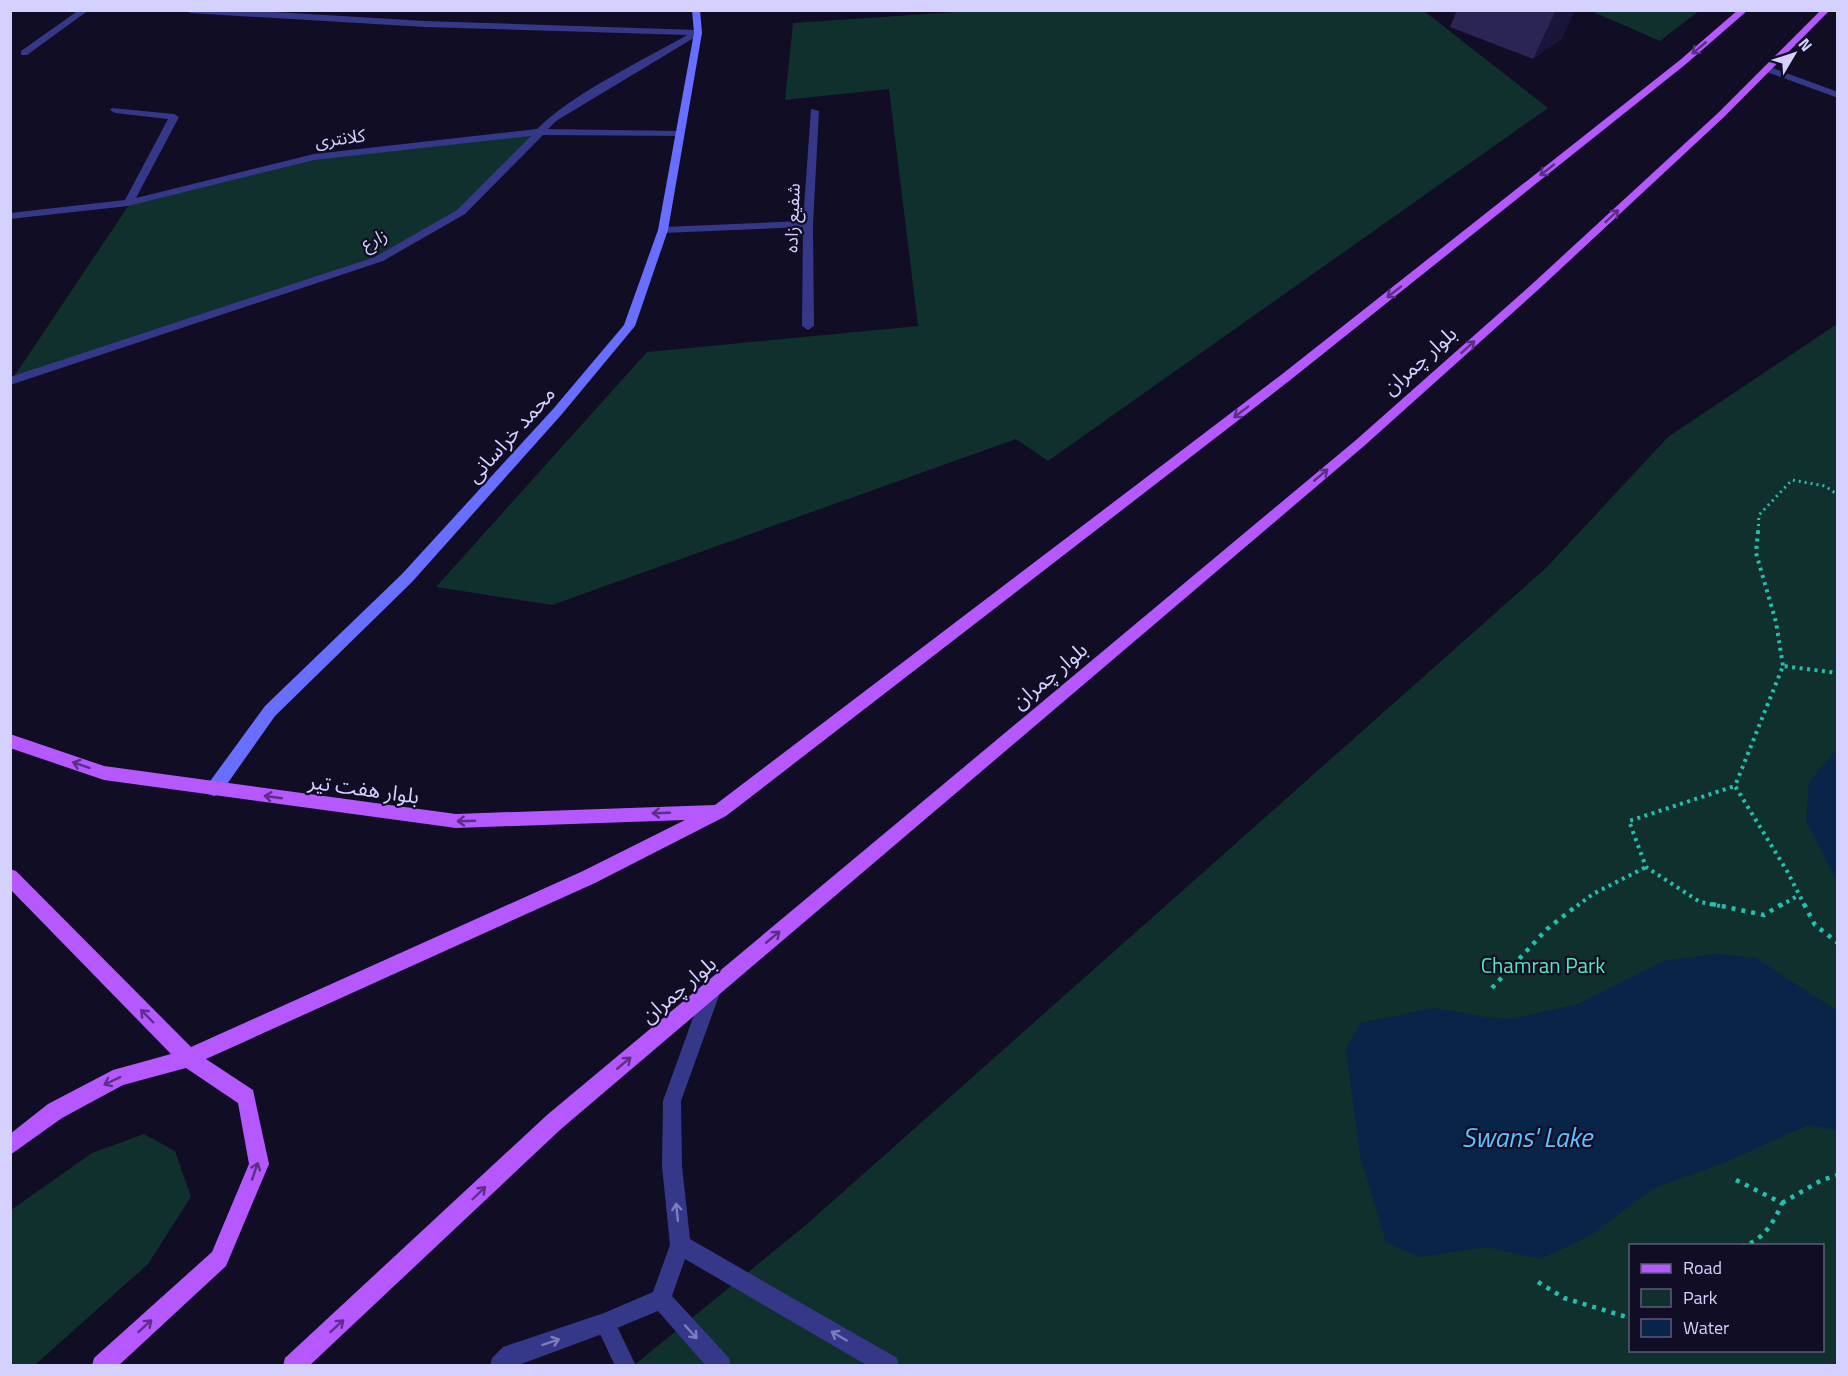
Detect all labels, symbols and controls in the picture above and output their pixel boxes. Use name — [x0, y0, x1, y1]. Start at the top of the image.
north arrow — [1764, 24, 1824, 84]
text: N — [1793, 33, 1818, 56]
one-way arrow — [1691, 42, 1707, 55]
street label: کلانتری — [313, 121, 367, 154]
one-way arrow — [1539, 164, 1555, 177]
street label: شفیع زاده — [777, 183, 808, 253]
one-way arrow — [1604, 209, 1619, 223]
street label: زارع — [356, 221, 392, 258]
one-way arrow — [1387, 285, 1403, 298]
street label: بلوار چمران — [1375, 318, 1463, 402]
one-way arrow — [1460, 340, 1475, 354]
street label: محمد خراسانی — [458, 378, 562, 490]
one-way arrow — [1233, 405, 1249, 418]
one-way arrow — [1313, 468, 1328, 482]
street label: بلوار چمران — [1004, 634, 1094, 716]
one-way arrow — [72, 759, 91, 770]
street label: بلوار هفت تیر — [306, 764, 422, 812]
one-way arrow — [264, 791, 283, 802]
one-way arrow — [652, 808, 672, 819]
one-way arrow — [457, 815, 477, 826]
one-way arrow — [765, 931, 781, 944]
street label: بلوار چمران — [633, 948, 723, 1030]
park label: Chamran Park — [1481, 949, 1605, 981]
one-way arrow — [140, 1009, 154, 1024]
one-way arrow — [616, 1056, 631, 1070]
one-way arrow — [104, 1076, 122, 1088]
water label: Swans' Lake — [1462, 1116, 1594, 1157]
one-way arrow — [251, 1162, 262, 1181]
one-way arrow — [472, 1186, 487, 1200]
one-way arrow — [671, 1202, 682, 1222]
legend — [1629, 1244, 1824, 1352]
text: Road — [1683, 1254, 1722, 1281]
text: Park — [1683, 1284, 1718, 1311]
text: Water — [1683, 1314, 1729, 1341]
one-way arrow — [138, 1319, 153, 1333]
one-way arrow — [329, 1319, 344, 1333]
one-way arrow — [684, 1325, 698, 1340]
one-way arrow — [831, 1330, 848, 1342]
one-way arrow — [541, 1335, 560, 1346]

